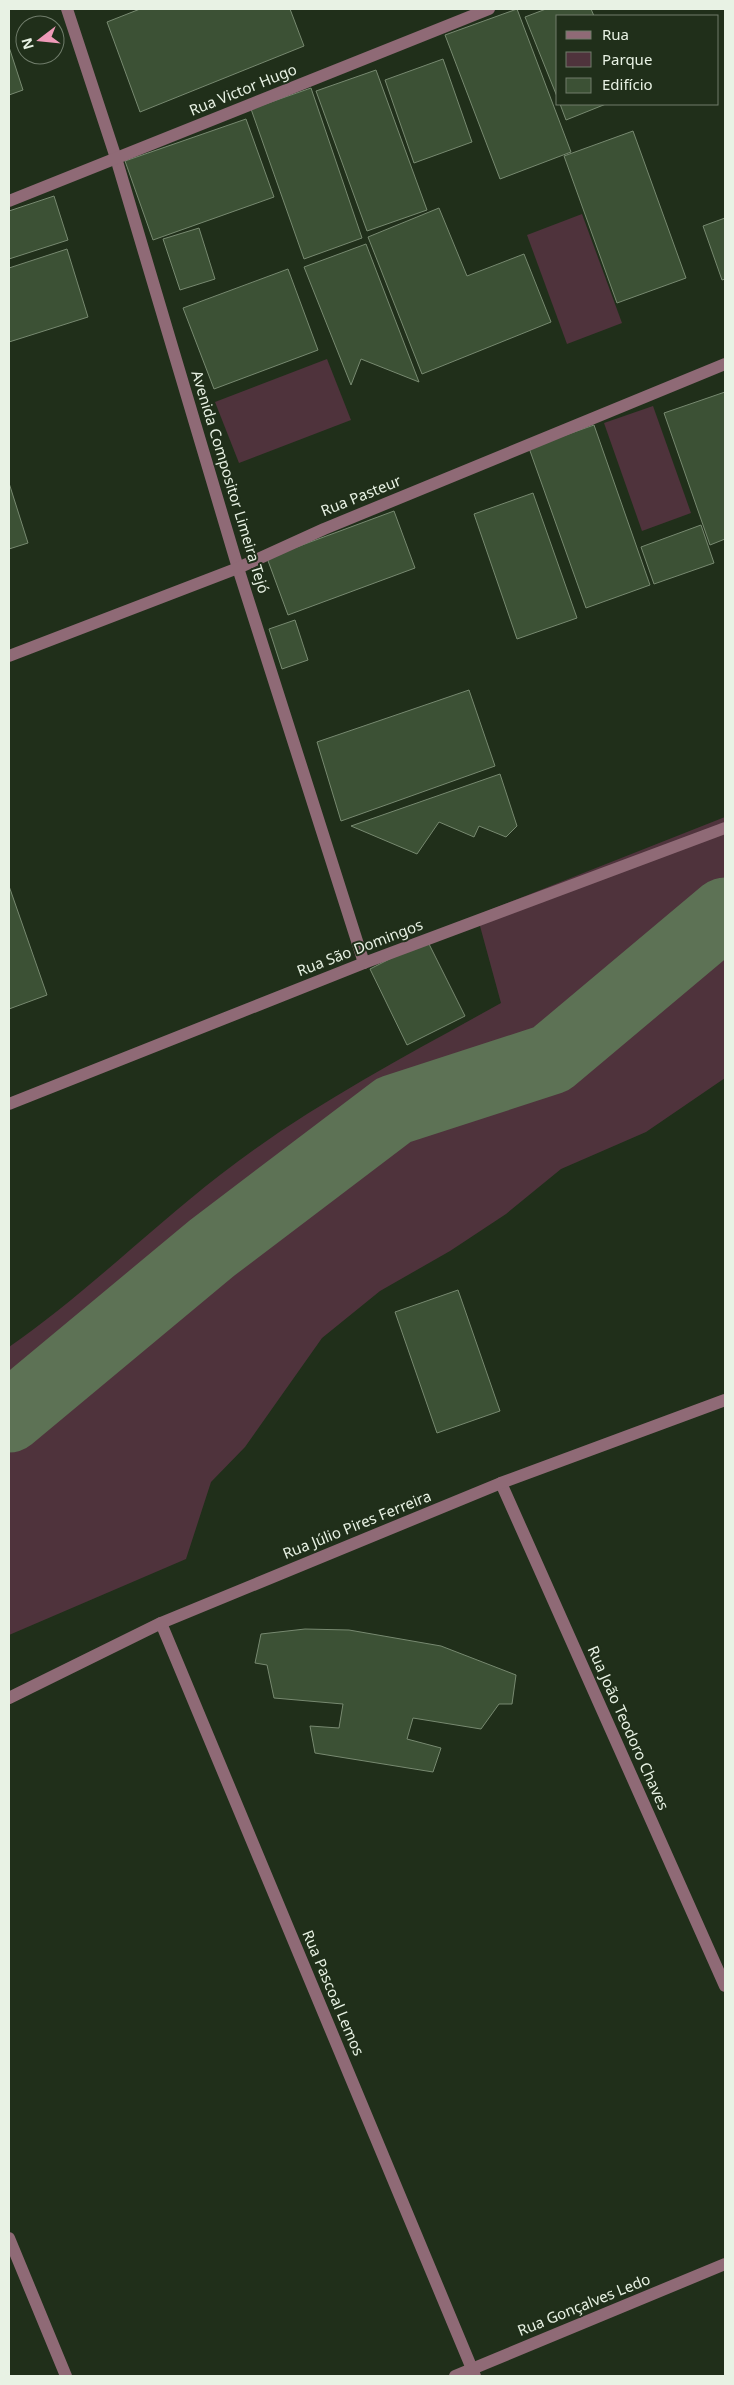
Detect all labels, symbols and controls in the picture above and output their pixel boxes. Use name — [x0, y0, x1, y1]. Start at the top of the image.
north arrow — [15, 15, 65, 65]
legend — [556, 15, 719, 105]
text: Rua — [602, 24, 629, 44]
text: N — [16, 36, 38, 52]
text: Parque — [602, 49, 652, 69]
street label: Rua Victor Hugo — [186, 58, 299, 120]
text: Edifício — [602, 74, 653, 94]
street label: Avenida Compositor Limeira Tejó — [187, 368, 274, 595]
street label: Rua Pasteur — [318, 470, 404, 520]
street label: Rua São Domingos — [294, 914, 425, 980]
street label: Rua Júlio Pires Ferreira — [279, 1485, 434, 1563]
street label: Rua João Teodoro Chaves — [584, 1642, 674, 1813]
street label: Rua Pascoal Lemos — [298, 1927, 369, 2058]
street label: Rua Gonçalves Ledo — [514, 2268, 653, 2340]

